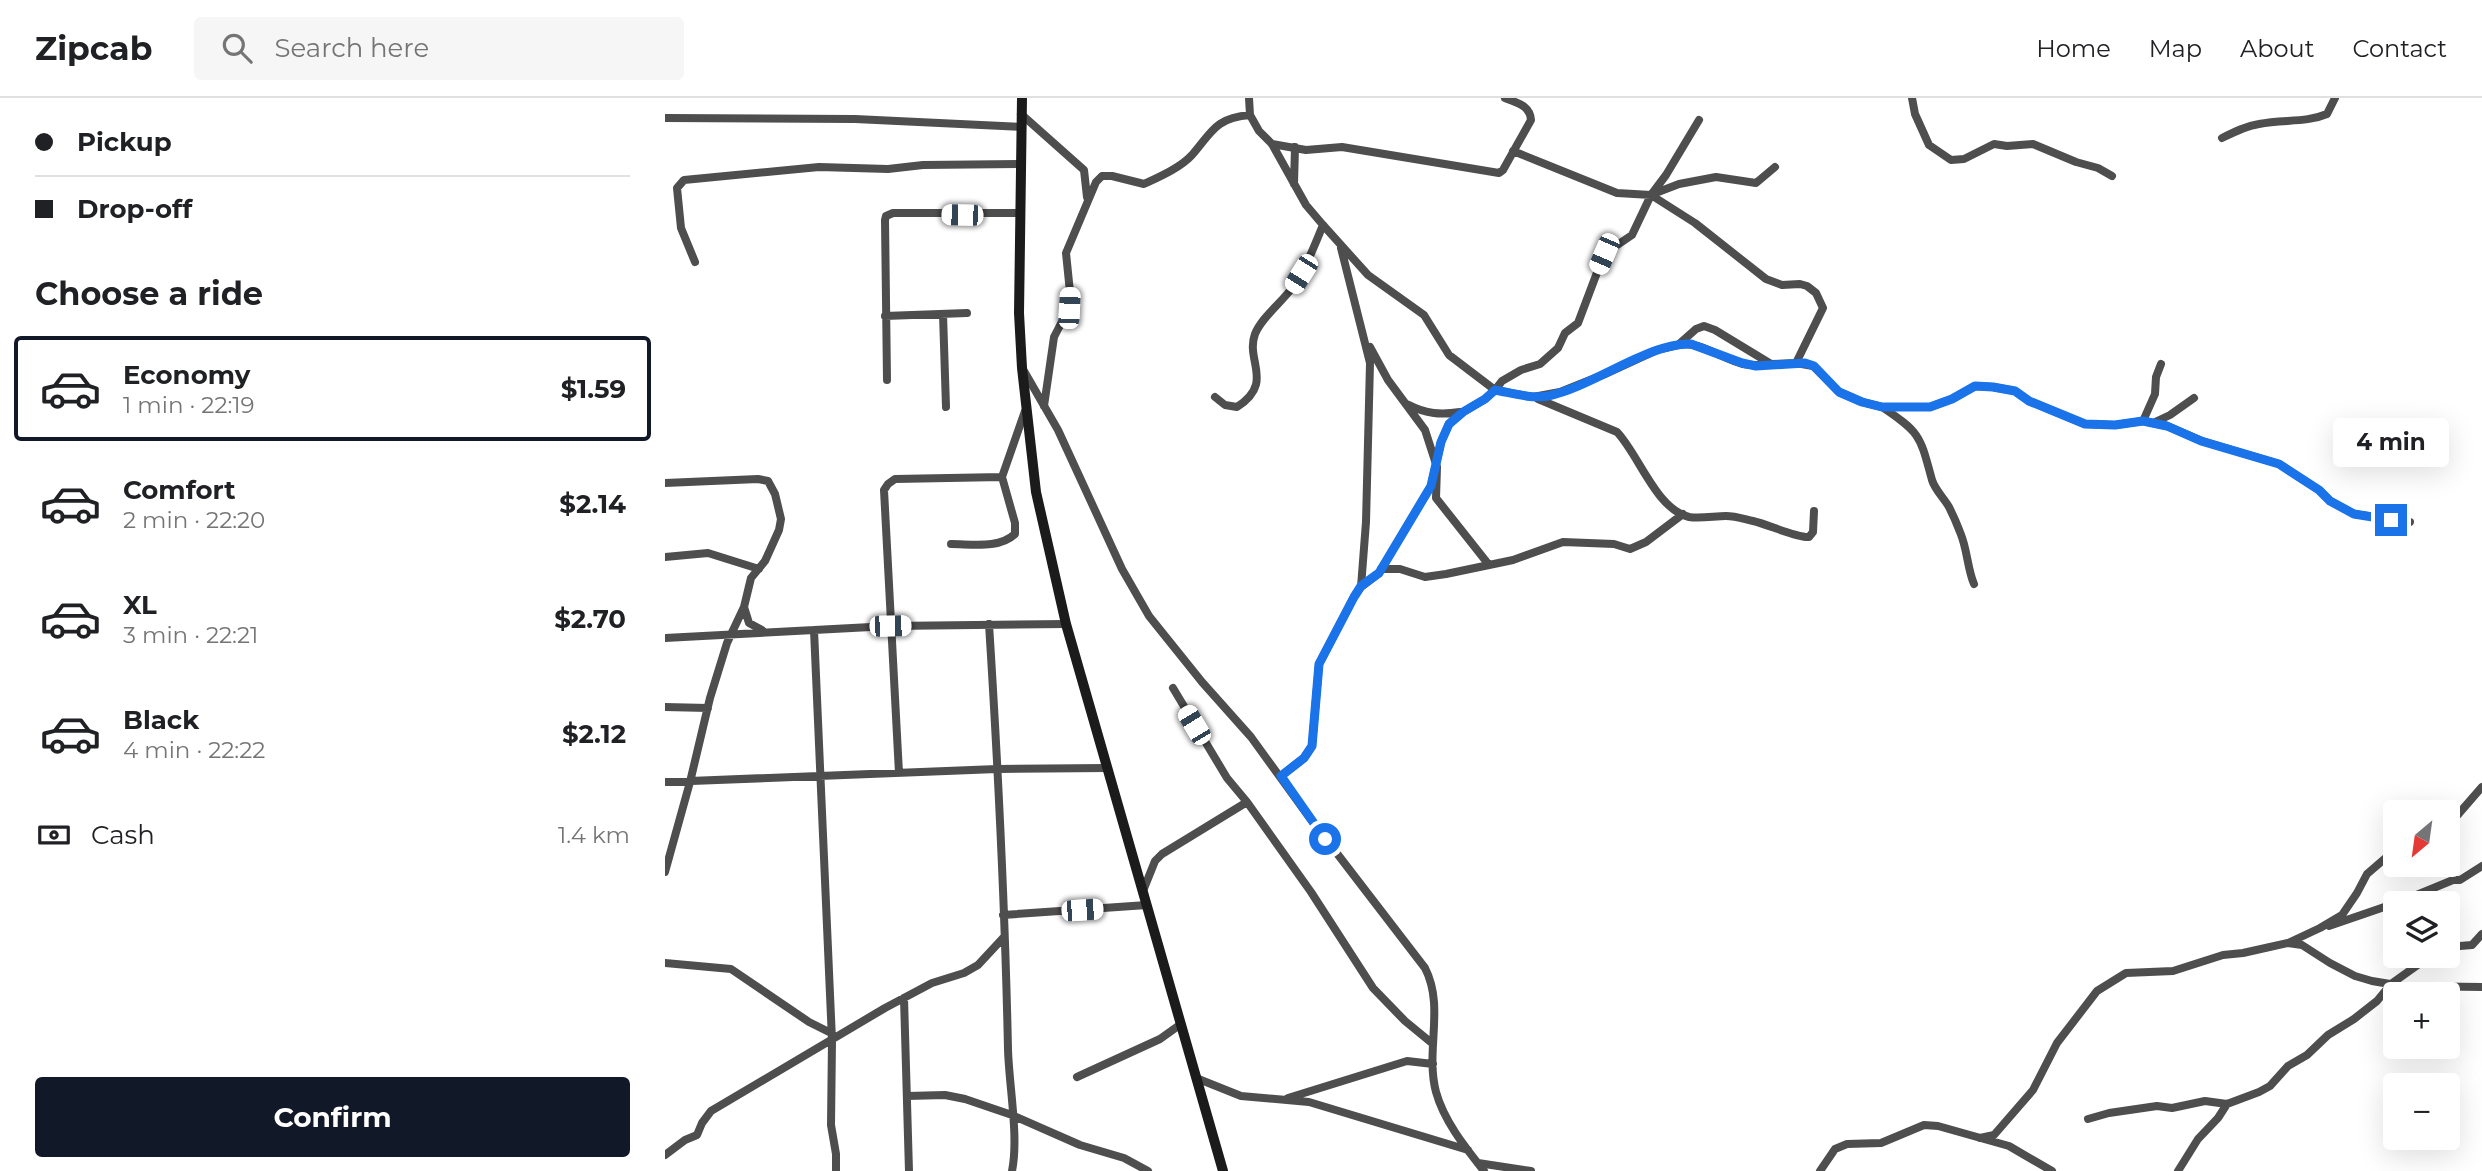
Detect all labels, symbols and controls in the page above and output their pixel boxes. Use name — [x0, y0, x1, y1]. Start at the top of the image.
search box — [194, 17, 684, 80]
text: Zipcab — [35, 28, 152, 68]
icon: search — [218, 29, 256, 67]
text: Search here — [274, 32, 429, 64]
text: Home — [2036, 34, 2111, 63]
text: Map — [2149, 34, 2202, 63]
text: About — [2240, 34, 2314, 63]
text: Contact — [2352, 34, 2447, 63]
text: Pickup — [77, 126, 172, 158]
text: Drop-off — [77, 193, 192, 225]
car — [941, 204, 984, 226]
car — [1587, 231, 1622, 277]
car — [1281, 251, 1322, 297]
text: Choose a ride — [35, 274, 263, 313]
car — [1058, 286, 1081, 330]
icon: car — [39, 357, 102, 420]
text: Economy — [123, 359, 250, 391]
text: $1.59 — [561, 373, 626, 405]
text: 1 min · 22:19 — [123, 391, 255, 419]
callout: 4 min — [2333, 418, 2449, 468]
text: 4 min — [2356, 428, 2426, 456]
icon: car — [39, 472, 102, 535]
text: Comfort — [123, 474, 235, 506]
text: $2.14 — [559, 488, 626, 520]
route end — [2375, 504, 2407, 536]
text: 2 min · 22:20 — [123, 506, 265, 534]
icon: car — [39, 587, 102, 650]
text: XL — [123, 589, 157, 621]
text: $2.70 — [554, 603, 626, 635]
car — [869, 615, 912, 637]
text: 3 min · 22:21 — [123, 621, 258, 649]
icon: car — [39, 702, 102, 765]
car — [1175, 702, 1214, 748]
text: Black — [123, 704, 199, 736]
text: $2.12 — [562, 718, 626, 750]
text: 4 min · 22:22 — [123, 736, 265, 764]
north arrow — [2383, 800, 2461, 877]
map controls — [2383, 800, 2460, 1150]
icon: cash — [35, 816, 73, 854]
text: Cash — [91, 819, 155, 851]
text: 1.4 km — [558, 821, 630, 849]
route start — [1309, 823, 1341, 855]
button: layers — [2383, 891, 2460, 968]
car — [1061, 898, 1104, 922]
button: + — [2383, 982, 2460, 1059]
button: − — [2383, 1073, 2460, 1150]
button: Confirm — [35, 1077, 630, 1157]

